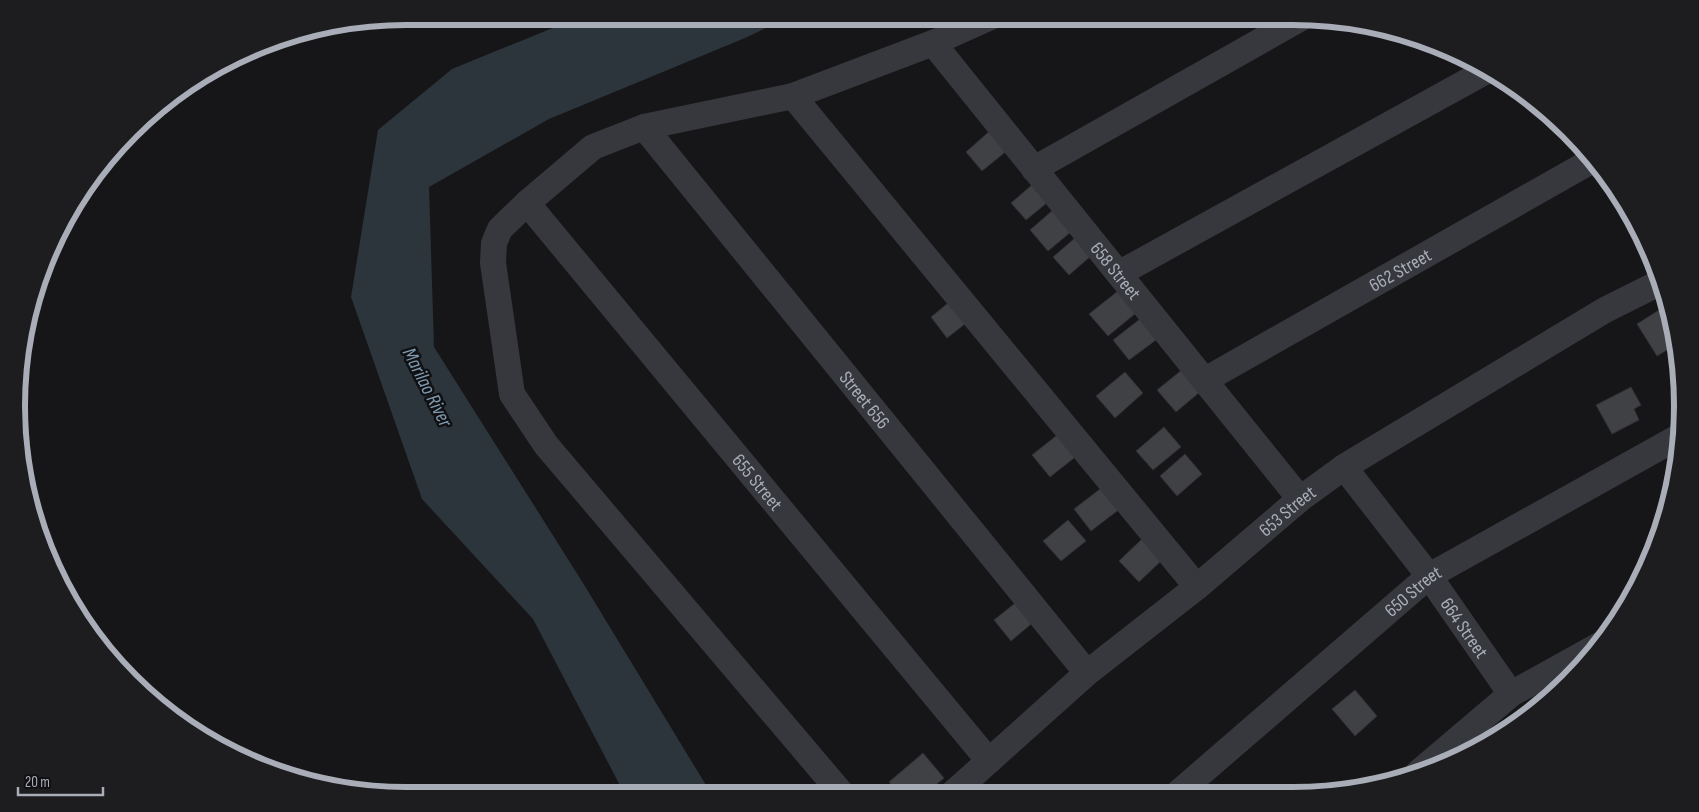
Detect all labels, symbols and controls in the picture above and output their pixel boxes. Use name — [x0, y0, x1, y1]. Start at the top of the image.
street label: 658 Street — [1085, 238, 1145, 305]
street label: 662 Street — [1365, 244, 1436, 298]
water label: Marilao River — [397, 344, 458, 432]
street label: Street 656 — [834, 367, 894, 434]
street label: 655 Street — [727, 450, 787, 516]
street label: 653 Street — [1255, 481, 1321, 542]
street label: 650 Street — [1380, 561, 1446, 622]
street label: 664 Street — [1435, 594, 1493, 663]
scale bar — [18, 764, 102, 796]
text: 20 m — [25, 773, 50, 792]

